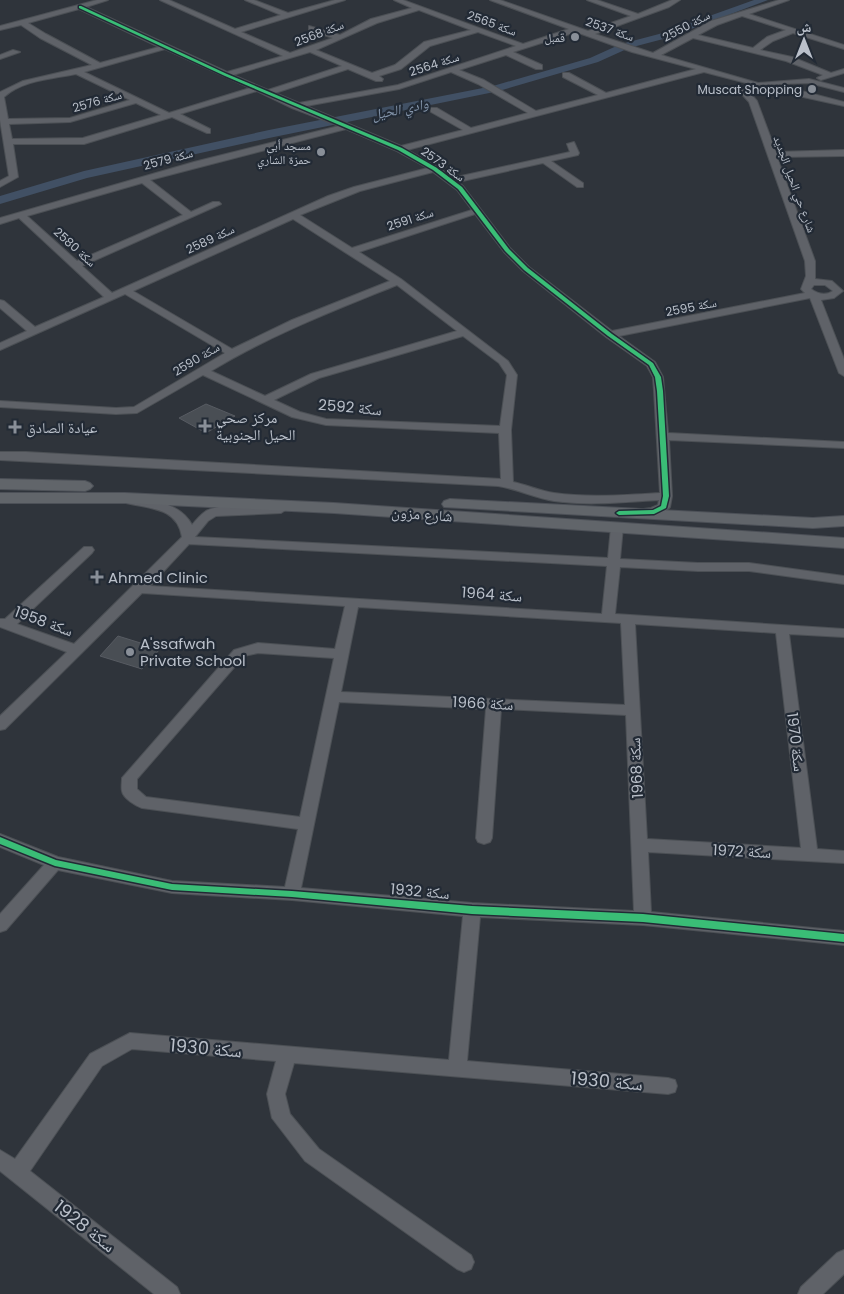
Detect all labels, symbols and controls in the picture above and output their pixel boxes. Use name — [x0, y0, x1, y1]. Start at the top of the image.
street label: سكة 2565 — [465, 6, 519, 40]
street label: سكة 2550 — [659, 6, 713, 46]
street label: سكة 2537 — [584, 13, 637, 45]
north arrow — [779, 15, 829, 65]
street label: سكة 2568 — [292, 16, 346, 50]
text: ش — [797, 17, 812, 37]
place label: قمبل — [544, 29, 565, 46]
marker: قمبل — [569, 31, 581, 43]
street label: سكة 2564 — [407, 48, 461, 80]
place label: Muscat Shopping — [697, 81, 802, 98]
marker: Muscat Shopping — [806, 83, 818, 95]
street label: سكة 2576 — [70, 86, 124, 116]
water label: وادي الحيل — [370, 93, 431, 126]
street label: شارع حي الحيل الجديد — [768, 133, 820, 236]
place label: مسجد أبي حمزة الشاري — [257, 137, 311, 170]
street label: سكة 2573 — [418, 143, 468, 185]
street label: سكة 2579 — [141, 144, 195, 174]
marker: مسجد أبي حمزة الشاري — [315, 146, 327, 158]
street label: سكة 2591 — [385, 203, 435, 234]
street label: سكة 2589 — [183, 220, 237, 258]
street label: سكة 2580 — [50, 223, 100, 271]
street label: سكة 2595 — [664, 294, 718, 320]
street label: سكة 2590 — [170, 338, 223, 380]
street label: سكة 2592 — [317, 394, 383, 420]
place label: مركز صحي الحيل الجنوبية — [216, 407, 295, 445]
place label: عيادة الصادق — [26, 417, 98, 438]
marker: مركز صحي الحيل الجنوبية — [198, 419, 212, 433]
marker: عيادة الصادق — [8, 420, 22, 434]
street label: شارع مزون — [391, 501, 453, 527]
place label: Ahmed Clinic — [108, 567, 208, 588]
marker: Ahmed Clinic — [90, 570, 104, 584]
street label: سكة 1964 — [461, 581, 523, 607]
street label: سكة 1958 — [12, 601, 76, 641]
place label: A'ssafwah Private School — [140, 633, 246, 671]
marker: A'ssafwah Private School — [124, 646, 136, 658]
street label: سكة 1966 — [452, 691, 514, 715]
street label: سكة 1970 — [782, 711, 810, 773]
street label: سكة 1968 — [624, 737, 648, 799]
street label: سكة 1972 — [712, 839, 772, 863]
street label: سكة 1932 — [390, 878, 451, 904]
street label: سكة 1930 — [169, 1032, 243, 1064]
street label: سكة 1930 — [570, 1065, 644, 1097]
street label: سكة 1928 — [49, 1194, 121, 1258]

